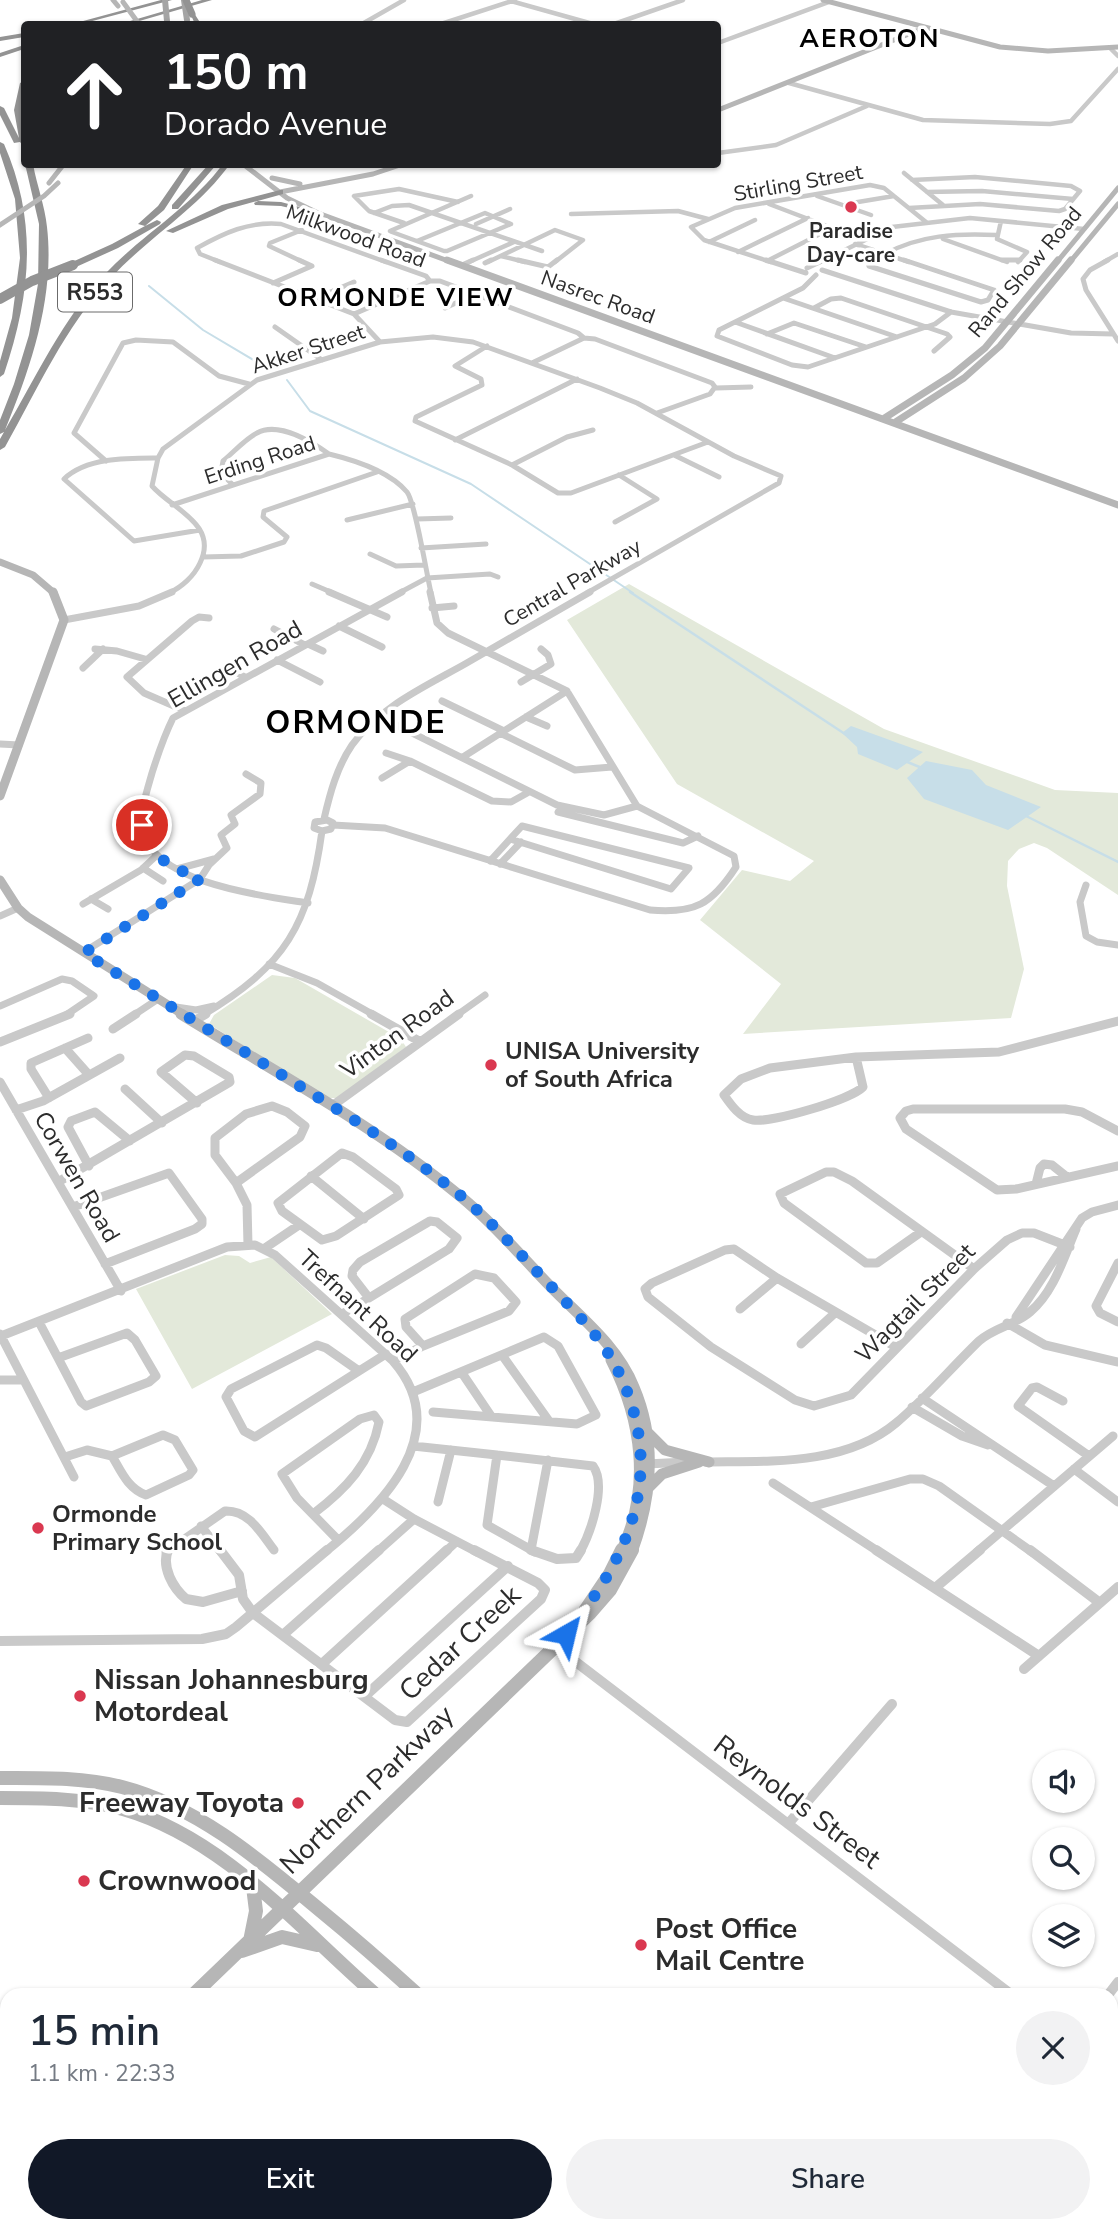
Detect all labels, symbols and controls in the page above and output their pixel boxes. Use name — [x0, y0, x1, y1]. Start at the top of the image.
district label: AEROTON — [800, 21, 940, 56]
text: 150 m — [164, 39, 308, 106]
icon: ahead — [49, 49, 140, 140]
text: Dorado Avenue — [164, 103, 387, 146]
street label: Stirling Street — [731, 158, 865, 208]
street label: Milkwood Road — [282, 198, 430, 274]
marker: Paradise Day-care — [843, 199, 859, 215]
street label: Rand Show Road — [962, 201, 1088, 343]
place label: Paradise Day-care — [807, 217, 895, 269]
street label: Nasrec Road — [537, 263, 659, 331]
road number: R553 — [58, 272, 132, 312]
district label: ORMONDE VIEW — [277, 280, 515, 315]
street label: Akker Street — [248, 317, 369, 380]
street label: Erding Road — [201, 429, 319, 491]
street label: Central Parkway — [498, 532, 646, 634]
street label: Ellingen Road — [162, 613, 308, 715]
district label: ORMONDE — [265, 701, 447, 744]
pin — [112, 795, 172, 855]
icon: arrive — [123, 806, 161, 844]
street label: Vinton Road — [333, 982, 460, 1087]
place label: UNISA University of South Africa — [505, 1035, 700, 1095]
marker: UNISA University of South Africa — [483, 1057, 499, 1073]
street label: Corwen Road — [27, 1106, 127, 1248]
street label: Wagtail Street — [848, 1236, 982, 1370]
street label: Trefnant Road — [291, 1242, 425, 1370]
place label: Ormonde Primary School — [52, 1498, 223, 1558]
marker: Ormonde Primary School — [30, 1520, 46, 1536]
street label: Cedar Creek — [391, 1576, 530, 1709]
position arrow — [529, 1597, 603, 1671]
place label: Nissan Johannesburg Motordeal — [94, 1661, 369, 1731]
marker: Nissan Johannesburg Motordeal — [72, 1688, 88, 1704]
street label: Northern Parkway — [272, 1697, 463, 1883]
street label: Reynolds Street — [705, 1726, 889, 1878]
map controls — [1032, 1750, 1095, 1967]
button: sound — [1032, 1750, 1095, 1813]
place label: Freeway Toyota — [79, 1784, 284, 1822]
marker: Freeway Toyota — [290, 1795, 306, 1811]
button: search — [1032, 1827, 1095, 1890]
place label: Crownwood — [98, 1862, 256, 1900]
marker: Crownwood — [76, 1873, 92, 1889]
button: layers — [1032, 1904, 1095, 1967]
place label: Post Office Mail Centre — [655, 1910, 805, 1980]
marker: Post Office Mail Centre — [633, 1937, 649, 1953]
text: 15 min — [28, 2003, 160, 2060]
button: close — [1016, 2011, 1090, 2085]
text: 1.1 km · 22:33 — [28, 2058, 175, 2089]
button: Exit — [28, 2139, 552, 2219]
button: Share — [566, 2139, 1090, 2219]

